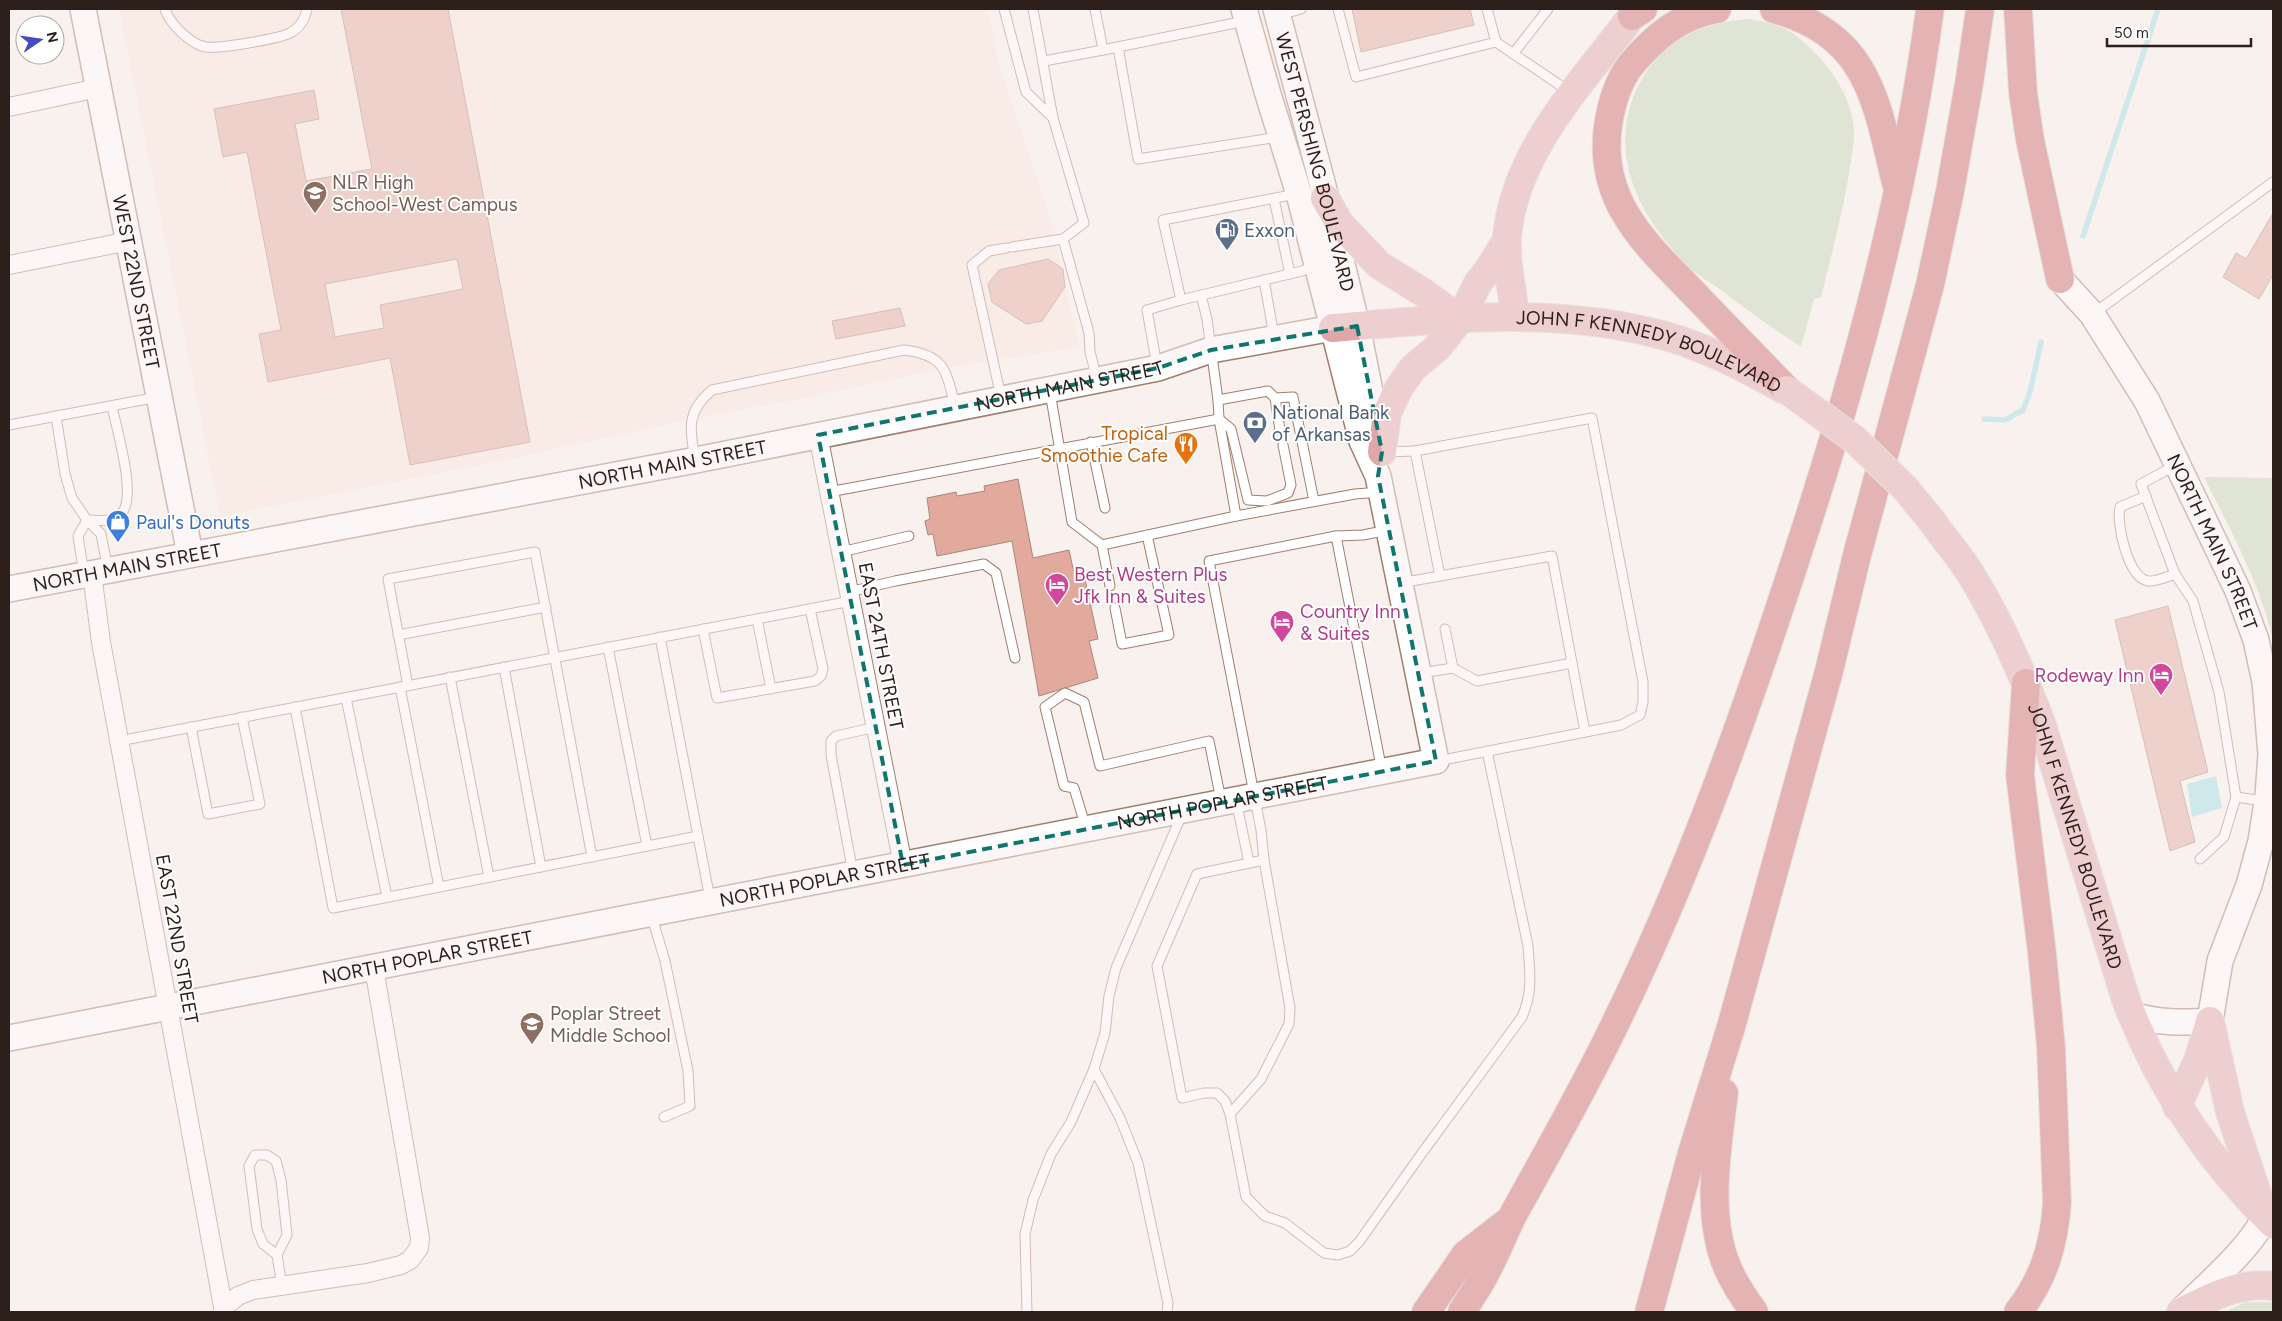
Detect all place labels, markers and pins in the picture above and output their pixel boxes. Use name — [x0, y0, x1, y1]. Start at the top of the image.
place label: NLR High School-West Campus — [332, 171, 518, 216]
school or university icon: NLR High School-West Campus — [302, 180, 328, 214]
fuel station icon: Exxon — [1214, 217, 1240, 251]
place label: Exxon — [1244, 219, 1295, 242]
place label: National Bank of Arkansas — [1272, 401, 1390, 446]
bank icon: National Bank of Arkansas — [1242, 410, 1268, 444]
place label: Tropical Smoothie Cafe — [1040, 422, 1168, 467]
restaurant icon: Tropical Smoothie Cafe — [1173, 431, 1199, 465]
shop icon: Paul's Donuts — [105, 509, 131, 543]
place label: Paul's Donuts — [136, 511, 250, 534]
place label: Best Western Plus Jfk Inn & Suites — [1074, 563, 1227, 608]
hotel icon: Best Western Plus Jfk Inn & Suites — [1044, 572, 1070, 606]
place label: Country Inn & Suites — [1300, 600, 1401, 645]
hotel icon: Country Inn & Suites — [1269, 609, 1295, 643]
hotel icon: Rodeway Inn — [2148, 662, 2174, 696]
place label: Rodeway Inn — [2035, 664, 2144, 687]
place label: Poplar Street Middle School — [550, 1002, 671, 1047]
school or university icon: Poplar Street Middle School — [519, 1011, 545, 1045]

